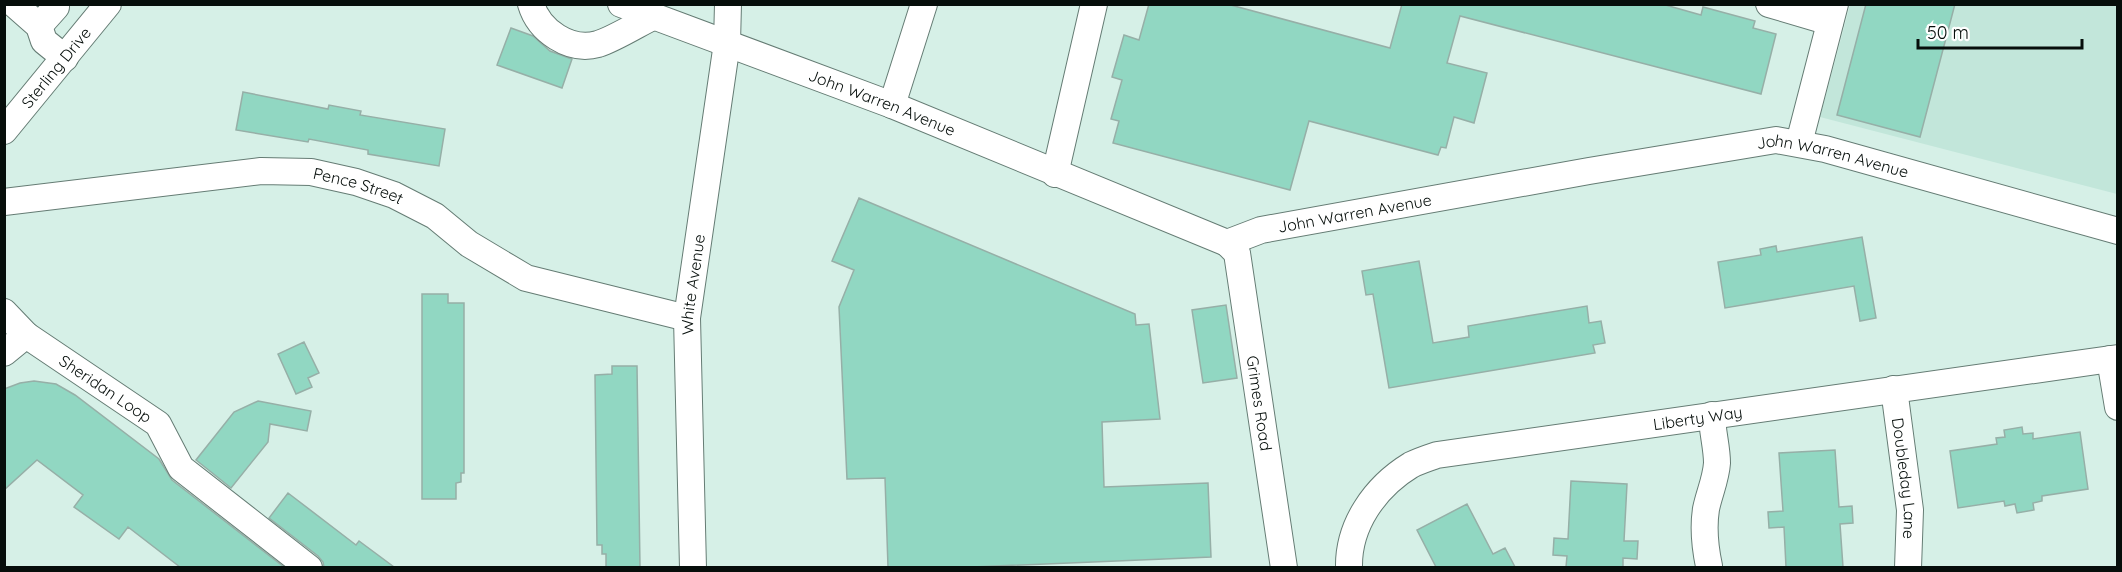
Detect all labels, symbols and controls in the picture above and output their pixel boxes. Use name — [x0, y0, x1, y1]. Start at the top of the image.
scale bar — [1918, 12, 2082, 50]
text: 50 m — [1927, 21, 1969, 44]
street label: Sterling Drive — [17, 23, 95, 112]
street label: John Warren Avenue — [806, 65, 958, 140]
street label: John Warren Avenue — [1755, 130, 1911, 182]
street label: Pence Street — [311, 163, 407, 208]
street label: John Warren Avenue — [1276, 190, 1433, 237]
street label: White Avenue — [677, 233, 709, 335]
street label: Sheridan Loop — [56, 350, 156, 427]
street label: Grimes Road — [1242, 354, 1276, 452]
street label: Liberty Way — [1652, 402, 1744, 434]
street label: Doubleday Lane — [1888, 416, 1920, 539]

